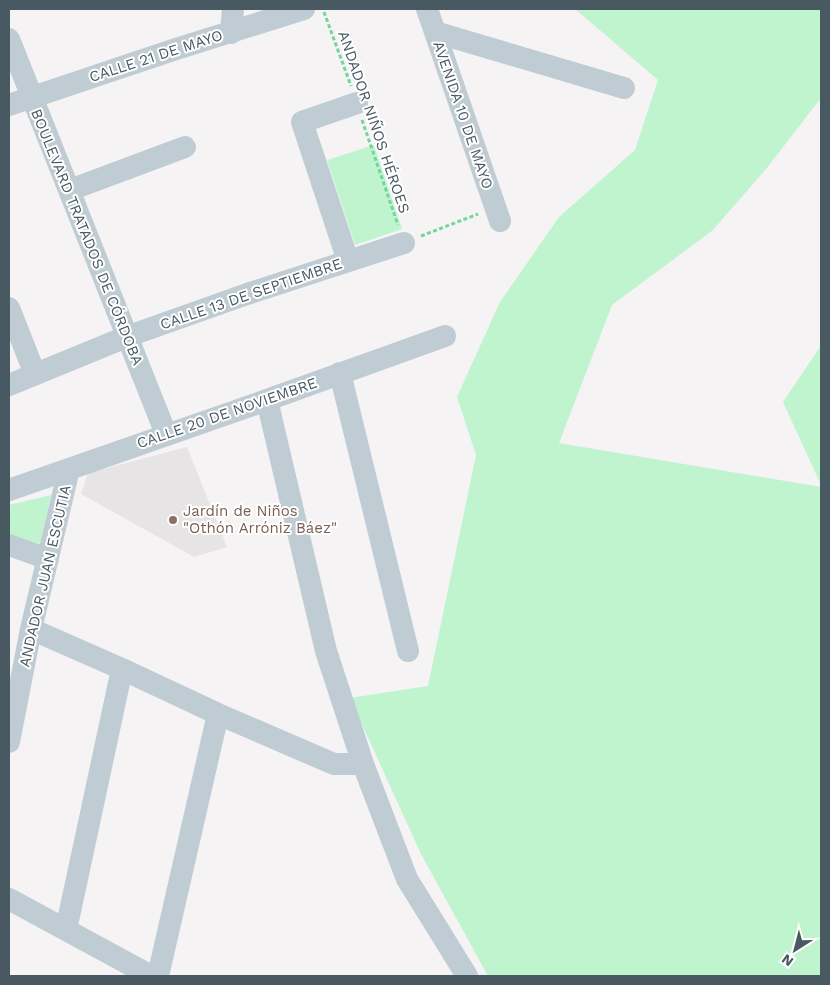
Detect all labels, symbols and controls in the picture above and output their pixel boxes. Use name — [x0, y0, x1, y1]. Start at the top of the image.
street label: CALLE 21 DE MAYO — [87, 26, 225, 86]
street label: ANDADOR NIÑOS HÉROES — [334, 28, 414, 216]
street label: AVENIDA 10 DE MAYO — [429, 39, 497, 191]
street label: BOULEVARD TRATADOS DE CÓRDOBA — [27, 106, 148, 368]
street label: CALLE 13 DE SEPTIEMBRE — [158, 254, 344, 334]
street label: CALLE 20 DE NOVIEMBRE — [135, 374, 319, 452]
street label: ANDADOR JUAN ESCUTIA — [15, 483, 75, 669]
place label: Jardín de Niños "Othón Arróniz Báez" — [183, 502, 337, 537]
marker: Jardín de Niños "Othón Arróniz Báez" — [167, 514, 179, 526]
north arrow — [770, 925, 820, 975]
text: N — [778, 951, 796, 970]

